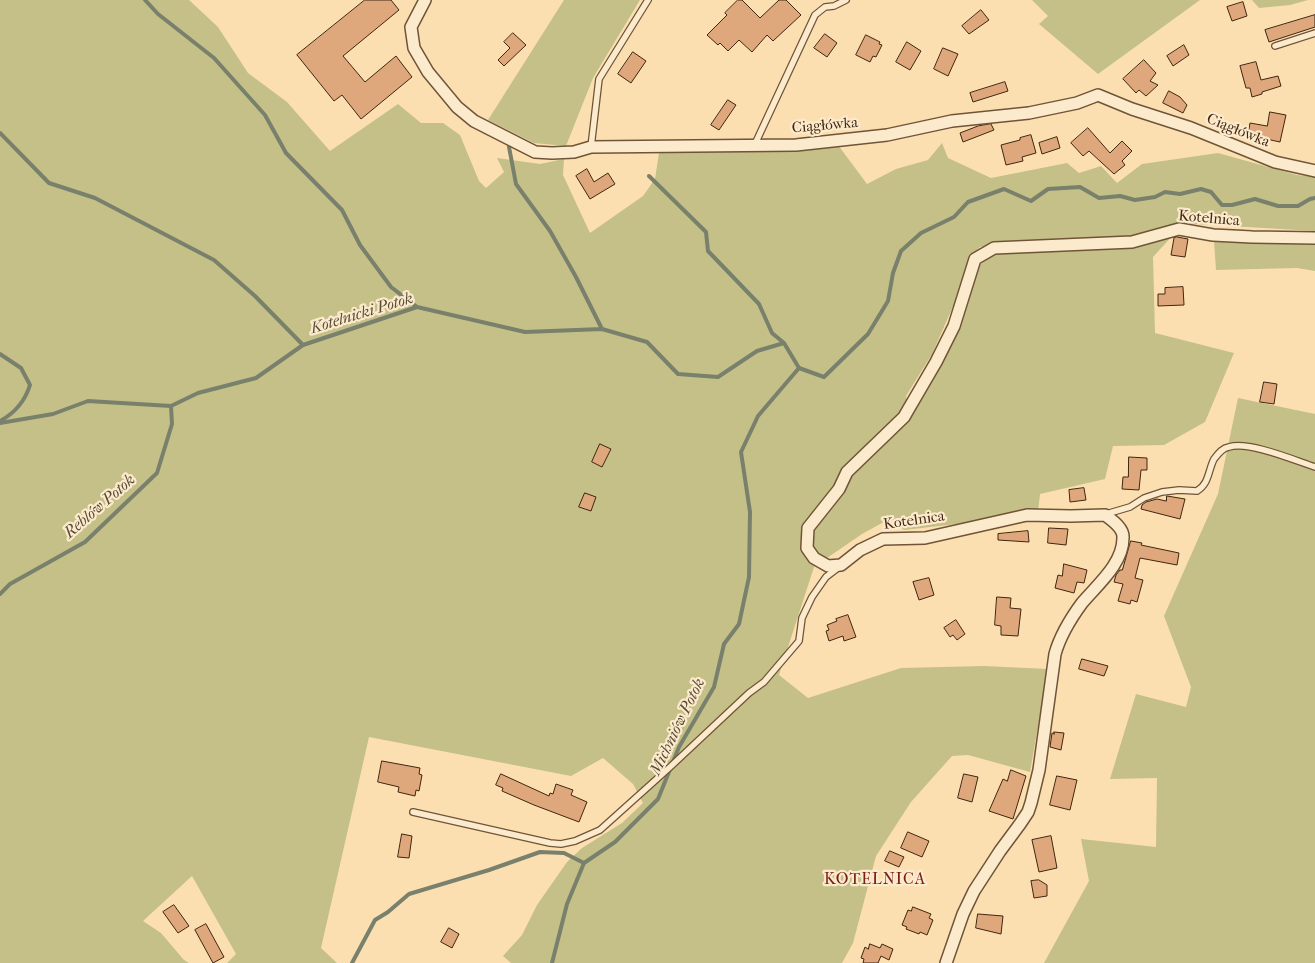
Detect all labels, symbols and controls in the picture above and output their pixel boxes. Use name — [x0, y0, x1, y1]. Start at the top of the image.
street label: Ciągłówka — [1204, 110, 1272, 152]
street label: Ciągłówka — [791, 114, 859, 138]
street label: Kotelnica — [1178, 207, 1240, 231]
water label: Kotelnicki Potok — [308, 289, 416, 339]
water label: Reblów Potok — [60, 471, 140, 543]
street label: Kotelnica — [882, 508, 946, 534]
water label: Michniów Potok — [646, 676, 710, 778]
district label: KOTELNICA — [823, 870, 927, 890]

